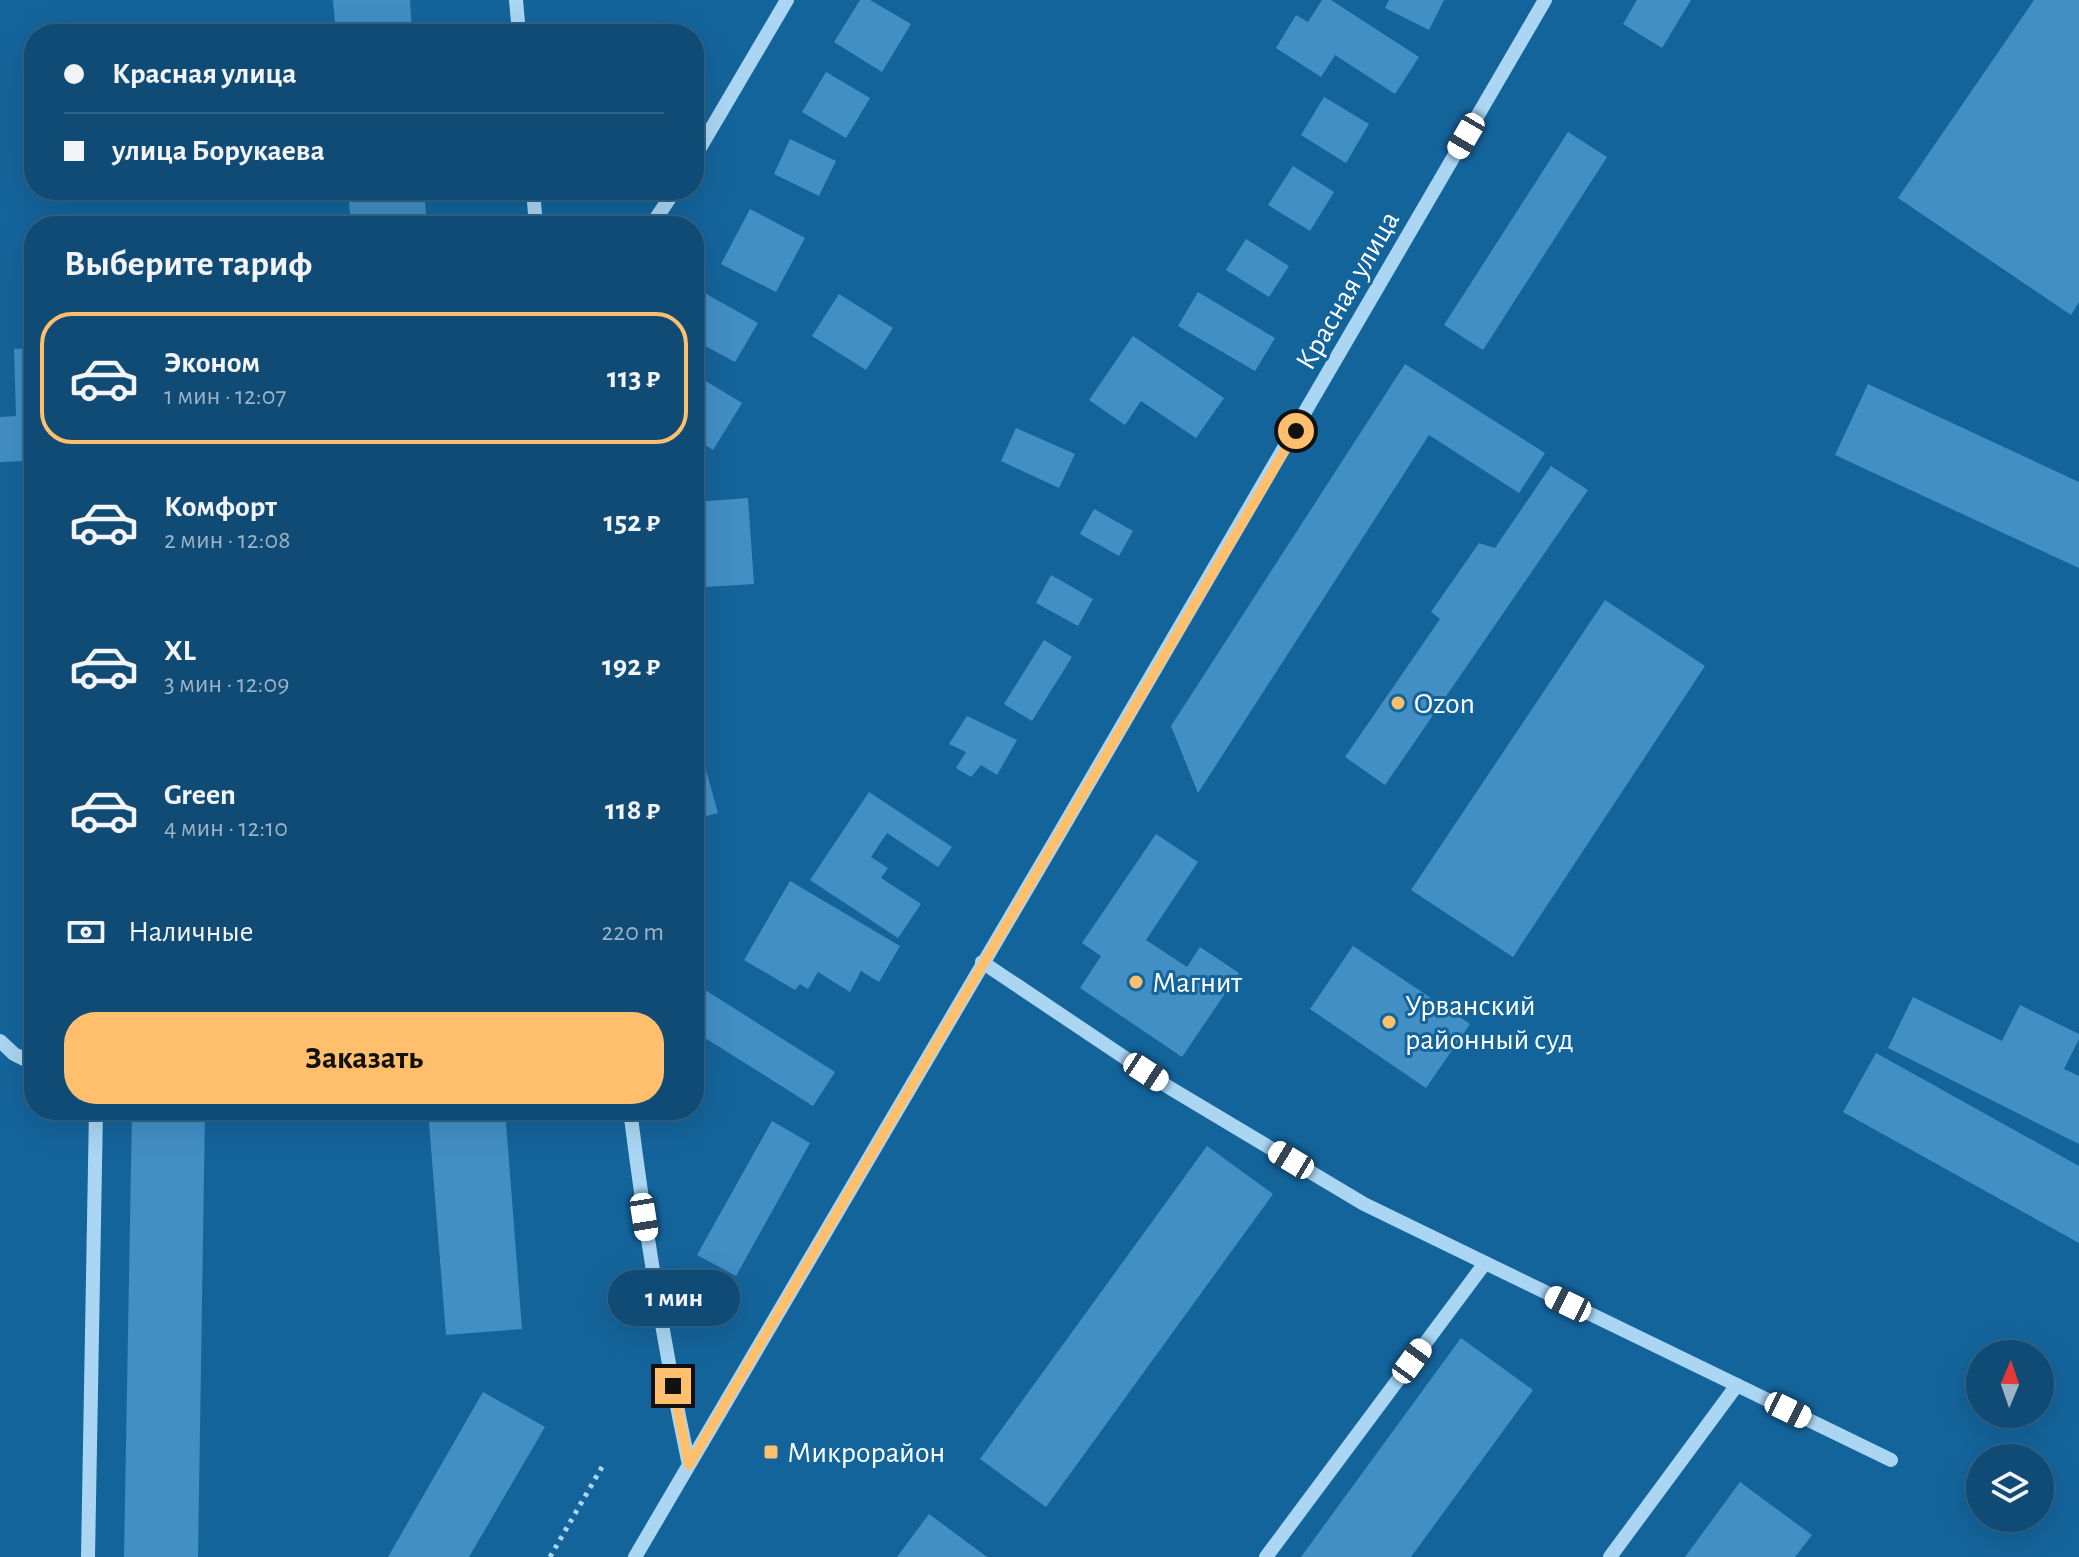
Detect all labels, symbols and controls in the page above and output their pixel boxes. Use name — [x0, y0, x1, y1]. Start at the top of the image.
text: Красная улица — [112, 59, 297, 89]
car — [1444, 109, 1488, 163]
text: улица Борукаева — [112, 136, 325, 166]
street label: Красная улица — [1290, 206, 1405, 375]
text: Выберите тариф — [64, 246, 312, 282]
icon: car — [68, 342, 140, 414]
text: Эконом — [164, 348, 260, 378]
text: 113 ₽ — [607, 363, 660, 393]
text: 1 мин · 12:07 — [164, 383, 286, 409]
route start — [1278, 413, 1314, 449]
icon: car — [68, 486, 140, 558]
text: Комфорт — [164, 492, 277, 522]
text: 152 ₽ — [604, 507, 660, 537]
text: 2 мин · 12:08 — [164, 527, 291, 553]
icon: car — [68, 630, 140, 702]
text: XL — [164, 636, 196, 666]
text: 192 ₽ — [602, 651, 660, 681]
text: 3 мин · 12:09 — [164, 671, 289, 697]
place label: Ozon — [1414, 689, 1475, 719]
marker: Ozon — [1389, 694, 1407, 712]
icon: car — [68, 774, 140, 846]
text: Green — [164, 780, 236, 810]
text: 118 ₽ — [605, 795, 660, 825]
text: 4 мин · 12:10 — [164, 815, 288, 841]
icon: cash — [64, 910, 108, 954]
text: Наличные — [128, 917, 254, 947]
text: 220 m — [602, 919, 664, 945]
place label: Магнит — [1152, 968, 1242, 998]
marker: Магнит — [1127, 973, 1145, 991]
place label: Урванский районный суд — [1405, 991, 1574, 1055]
button: Заказать — [64, 1012, 664, 1104]
marker: Урванский районный суд — [1380, 1013, 1398, 1031]
car — [1119, 1049, 1173, 1095]
car — [1264, 1137, 1318, 1183]
car — [628, 1191, 660, 1243]
callout: 1 мин — [607, 1270, 739, 1326]
car — [1541, 1283, 1595, 1325]
text: 1 мин — [645, 1285, 703, 1311]
car — [1388, 1335, 1436, 1387]
north arrow — [1966, 1340, 2054, 1428]
map controls — [1966, 1340, 2054, 1532]
route end — [655, 1368, 691, 1404]
car — [1761, 1389, 1815, 1431]
place label: Микрорайон — [787, 1438, 945, 1468]
marker: Микрорайон — [762, 1443, 780, 1461]
button: layers — [1966, 1444, 2054, 1532]

